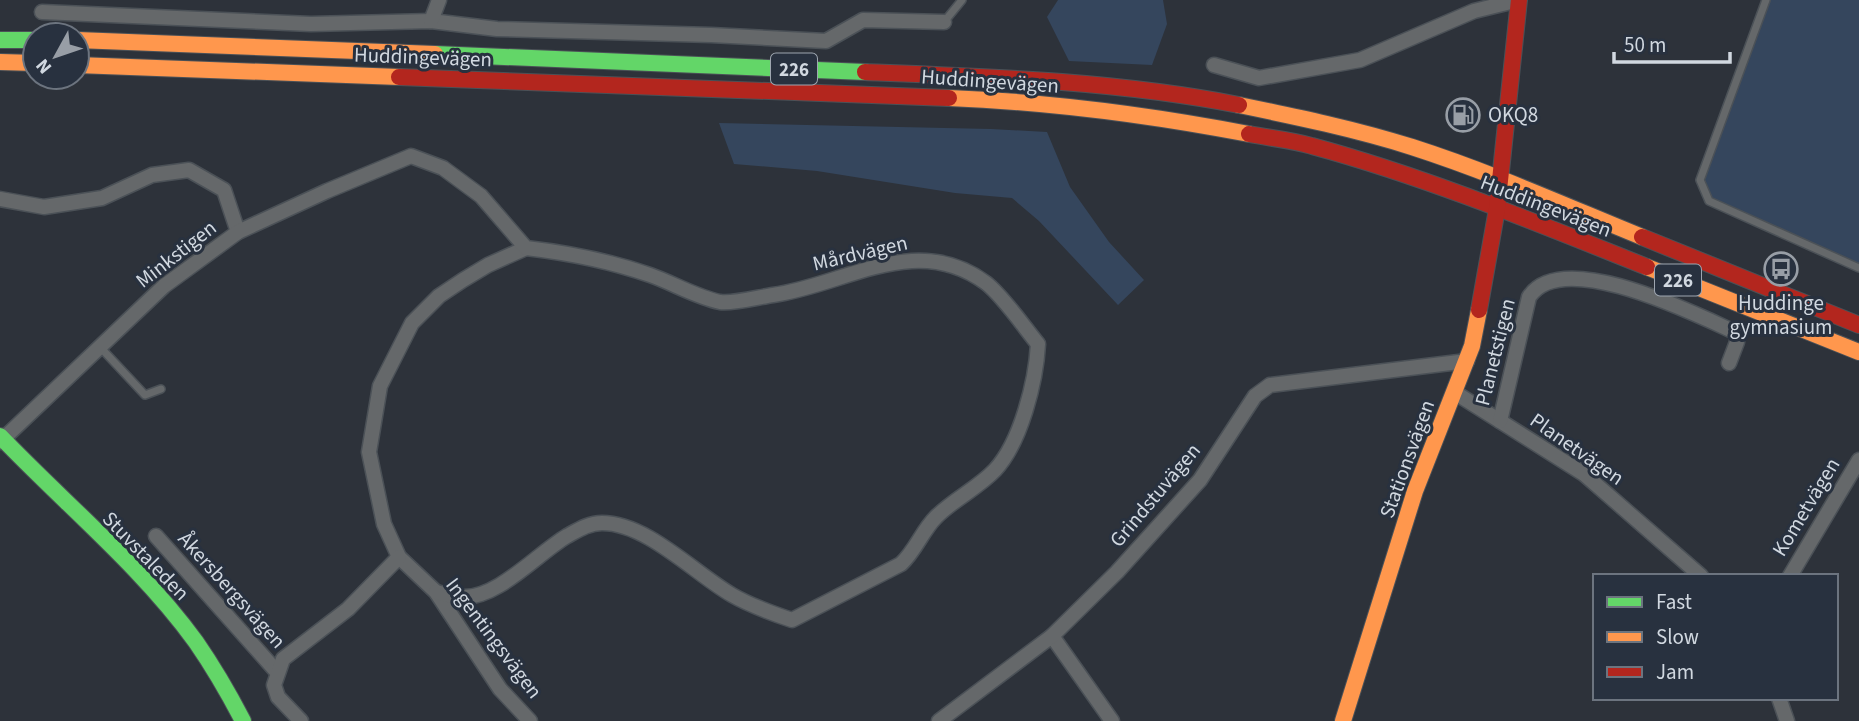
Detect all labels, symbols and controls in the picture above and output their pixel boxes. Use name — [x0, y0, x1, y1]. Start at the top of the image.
north arrow — [21, 21, 91, 91]
scale bar — [1614, 21, 1730, 65]
text: 50 m — [1624, 30, 1666, 60]
street label: Huddingevägen — [353, 40, 493, 74]
text: N — [30, 52, 59, 79]
road number: 226 — [771, 54, 817, 85]
street label: Huddingevägen — [920, 61, 1060, 101]
fuel station icon: OKQ8 — [1444, 96, 1482, 134]
place label: OKQ8 — [1488, 100, 1538, 130]
street label: Huddingevägen — [1476, 167, 1616, 245]
street label: Minkstigen — [129, 213, 223, 295]
street label: Mårdvägen — [809, 228, 911, 278]
bus stop icon: Huddinge gymnasium — [1762, 250, 1800, 288]
road number: 226 — [1655, 264, 1701, 296]
place label: Huddinge gymnasium — [1730, 288, 1833, 342]
street label: Planetstigen — [1467, 295, 1523, 409]
street label: Stationsvägen — [1372, 396, 1442, 522]
street label: Planetvägen — [1524, 406, 1630, 492]
street label: Grindstuvägen — [1102, 436, 1208, 554]
street label: Kometvägen — [1765, 452, 1847, 562]
street label: Stuvstaleden — [96, 505, 196, 607]
street label: Åkersbergsvägen — [171, 525, 293, 655]
street label: Ingentingsvägen — [439, 571, 549, 705]
legend — [1593, 574, 1838, 700]
text: Fast — [1656, 587, 1692, 617]
text: Slow — [1656, 622, 1699, 652]
text: Jam — [1656, 657, 1694, 687]

